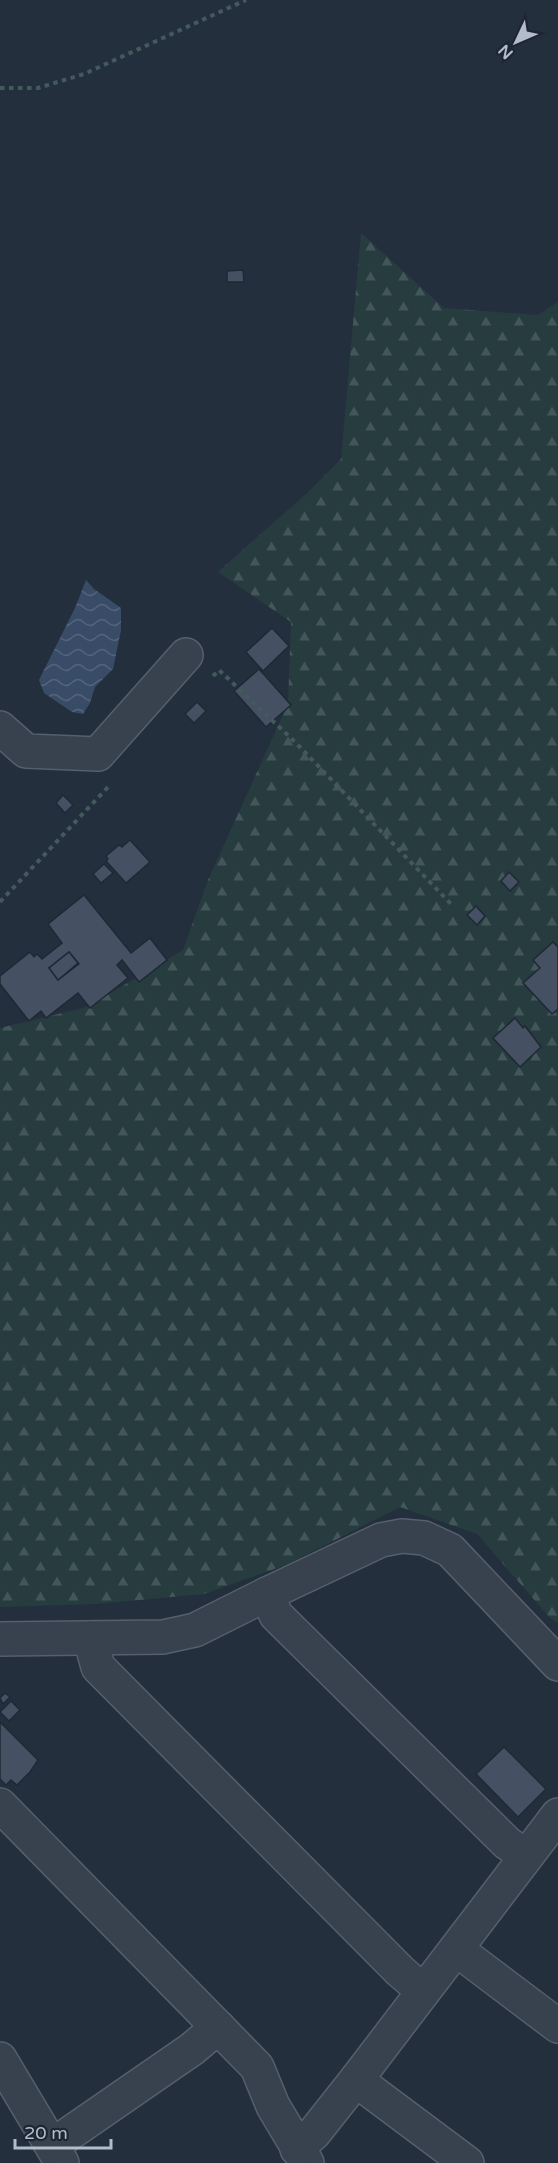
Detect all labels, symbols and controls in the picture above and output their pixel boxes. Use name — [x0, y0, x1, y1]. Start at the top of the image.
north arrow — [486, 12, 546, 72]
text: N — [494, 40, 518, 63]
scale bar — [15, 2112, 111, 2150]
text: 20 m — [24, 2122, 68, 2144]

